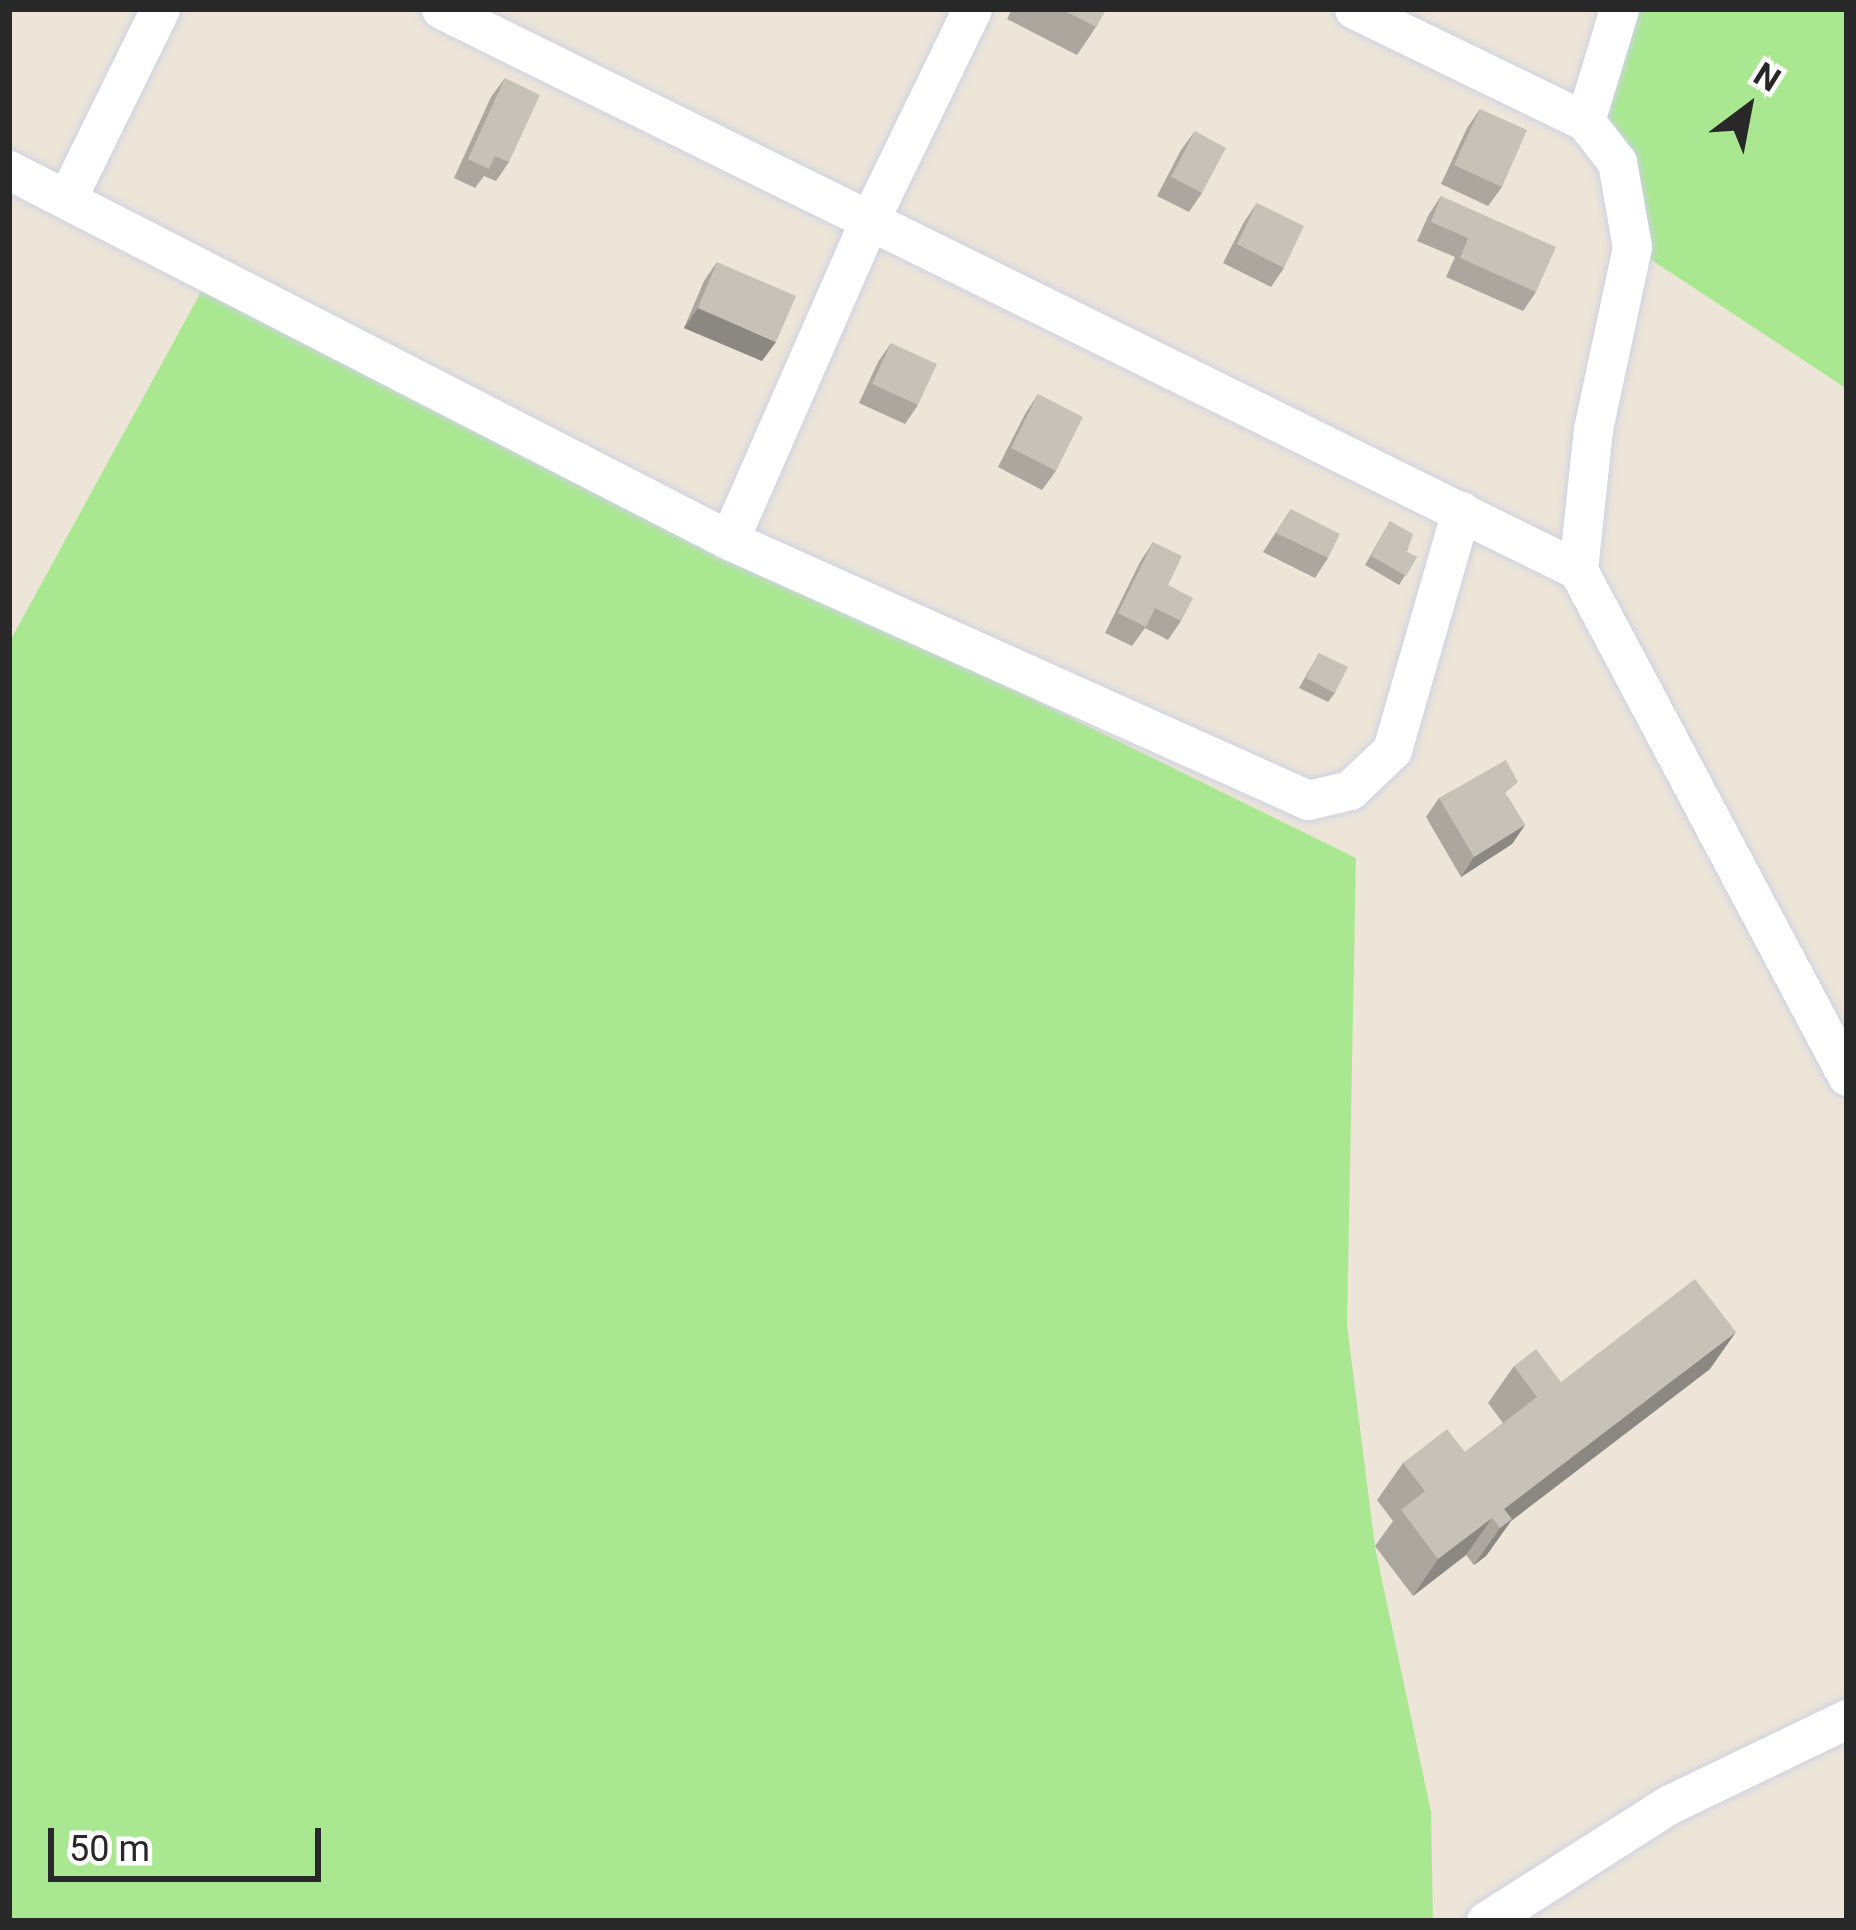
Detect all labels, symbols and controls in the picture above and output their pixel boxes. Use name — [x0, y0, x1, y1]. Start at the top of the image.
north arrow — [1688, 48, 1808, 168]
text: N — [1747, 54, 1788, 100]
scale bar — [54, 1804, 327, 1878]
text: 50 m — [69, 1828, 150, 1870]

